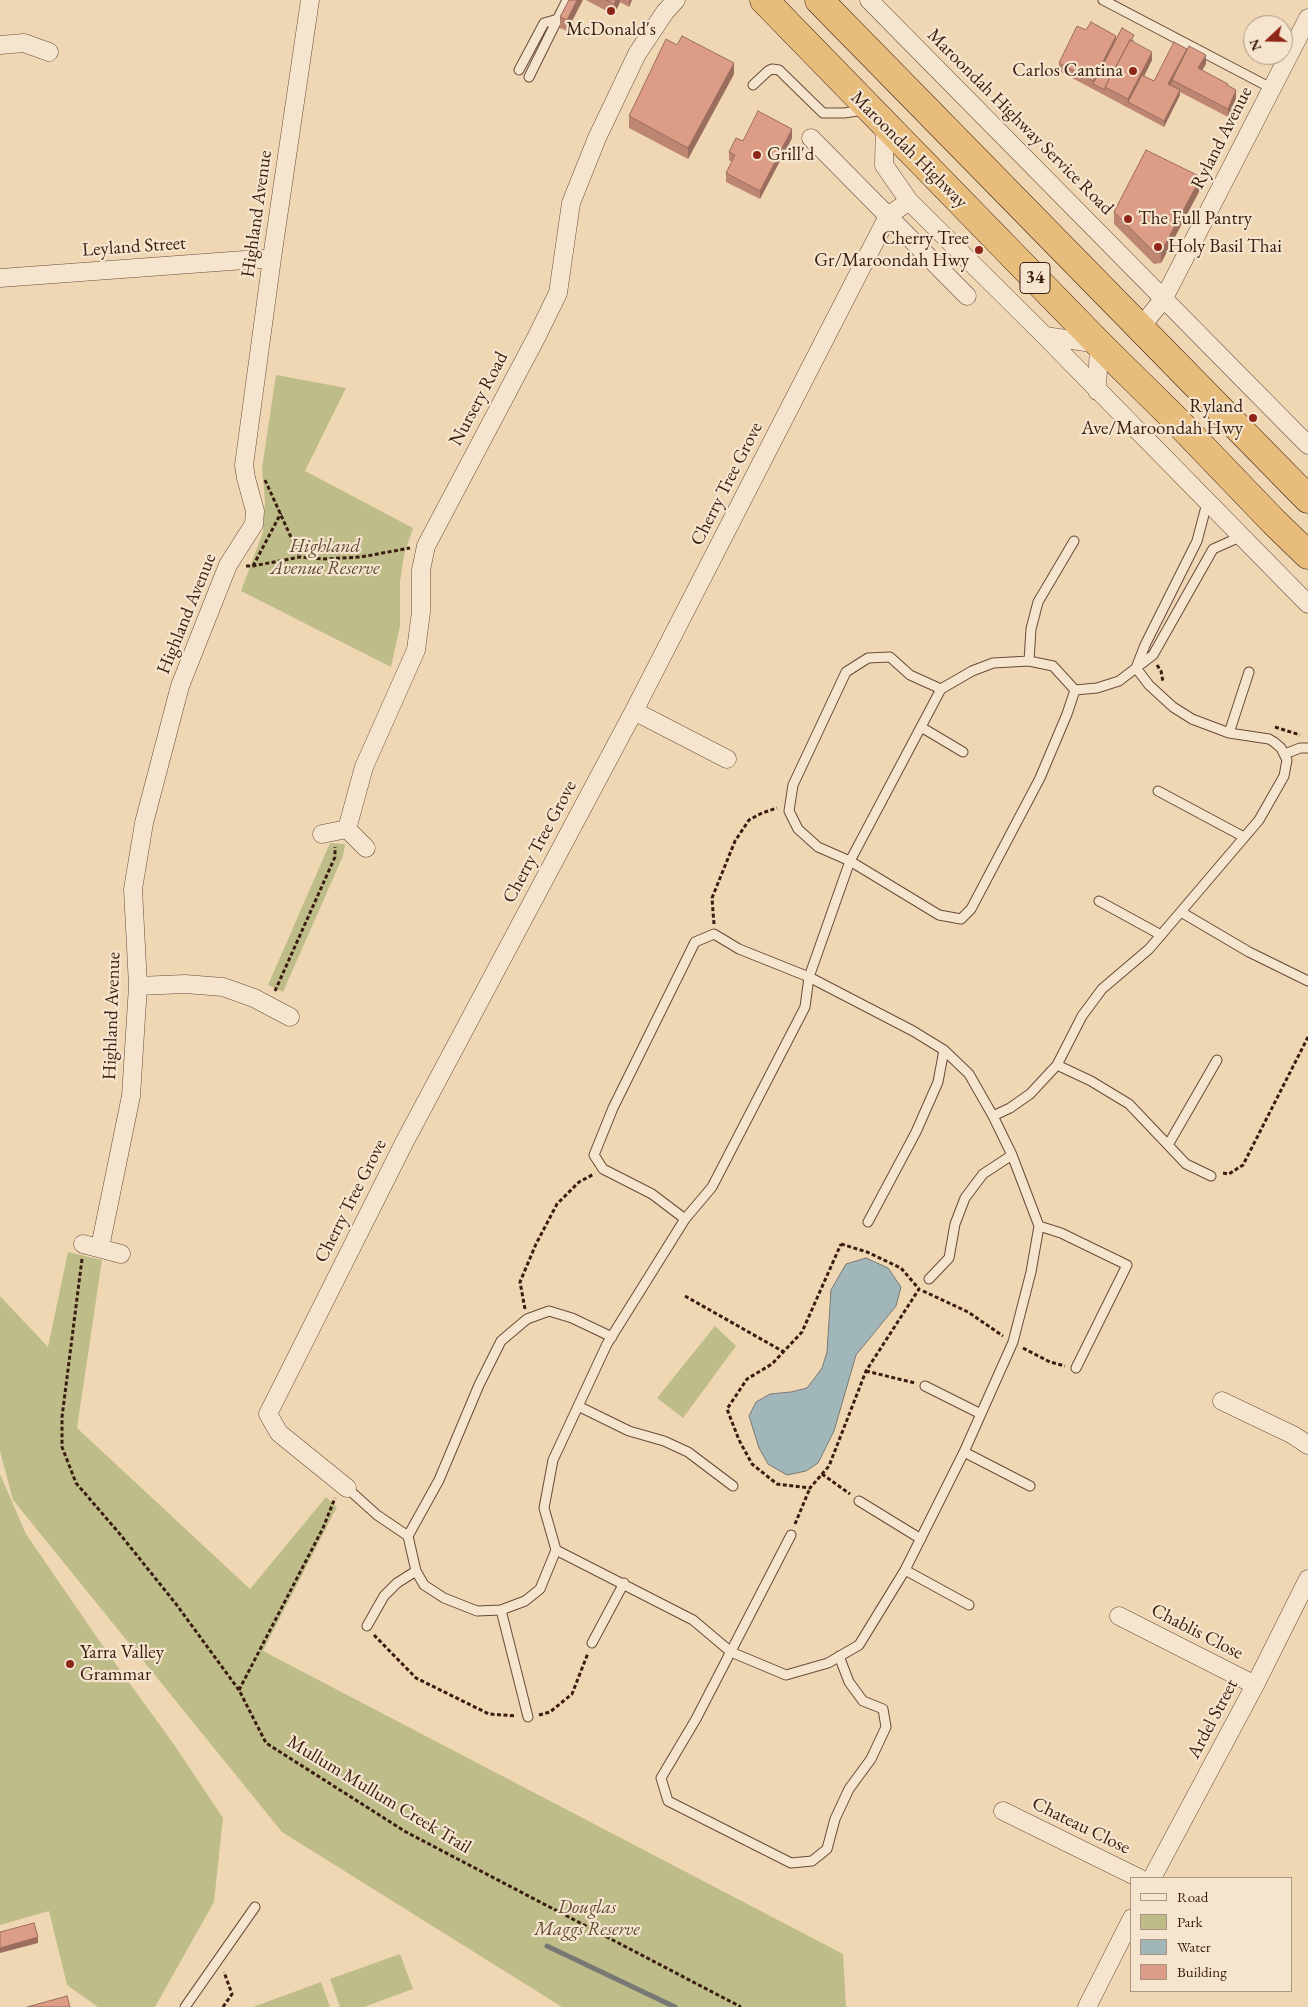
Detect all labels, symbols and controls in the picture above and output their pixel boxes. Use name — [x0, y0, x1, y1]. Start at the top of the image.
marker: McDonald's — [605, 5, 617, 17]
north arrow — [1243, 15, 1293, 65]
place label: McDonald's — [566, 19, 656, 41]
street label: Maroondah Highway Service Road — [922, 24, 1118, 220]
text: N — [1245, 37, 1265, 54]
place label: Carlos Cantina — [1012, 60, 1123, 82]
marker: Carlos Cantina — [1127, 65, 1139, 77]
street label: Ryland Avenue — [1186, 83, 1258, 193]
street label: Maroondah Highway — [846, 87, 972, 213]
place label: Grill'd — [767, 144, 814, 166]
street label: Highland Avenue — [237, 149, 277, 279]
marker: Grill'd — [751, 149, 763, 161]
place label: The Full Pantry — [1138, 208, 1252, 230]
marker: The Full Pantry — [1122, 213, 1134, 225]
place label: Cherry Tree Gr/Maroondah Hwy — [814, 228, 969, 272]
street label: Leyland Street — [81, 232, 187, 262]
place label: Holy Basil Thai — [1168, 236, 1282, 258]
marker: Holy Basil Thai — [1152, 241, 1164, 253]
marker: Cherry Tree Gr/Maroondah Hwy — [973, 244, 985, 256]
road number: 34 — [1020, 262, 1050, 294]
street label: Nursery Road — [445, 348, 513, 450]
place label: Ryland Ave/Maroondah Hwy — [1081, 396, 1243, 440]
marker: Ryland Ave/Maroondah Hwy — [1247, 412, 1259, 424]
street label: Cherry Tree Grove — [686, 418, 768, 550]
park label: Highland Avenue Reserve — [270, 536, 380, 580]
street label: Highland Avenue — [152, 550, 222, 678]
street label: Cherry Tree Grove — [498, 777, 582, 907]
street label: Highland Avenue — [98, 952, 126, 1080]
street label: Cherry Tree Grove — [310, 1135, 392, 1267]
street label: Chablis Close — [1147, 1599, 1247, 1665]
place label: Yarra Valley Grammar — [80, 1642, 164, 1686]
marker: Yarra Valley Grammar — [64, 1658, 76, 1670]
street label: Ardel Street — [1183, 1675, 1243, 1763]
street label: Mullum Mullum Creek Trail — [283, 1731, 475, 1859]
street label: Chateau Close — [1028, 1792, 1134, 1860]
legend — [1130, 1877, 1293, 1992]
text: Road — [1177, 1887, 1208, 1906]
park label: Douglas Maggs Reserve — [534, 1897, 640, 1941]
text: Park — [1177, 1912, 1203, 1931]
text: Water — [1177, 1937, 1211, 1956]
text: Building — [1177, 1962, 1227, 1981]

